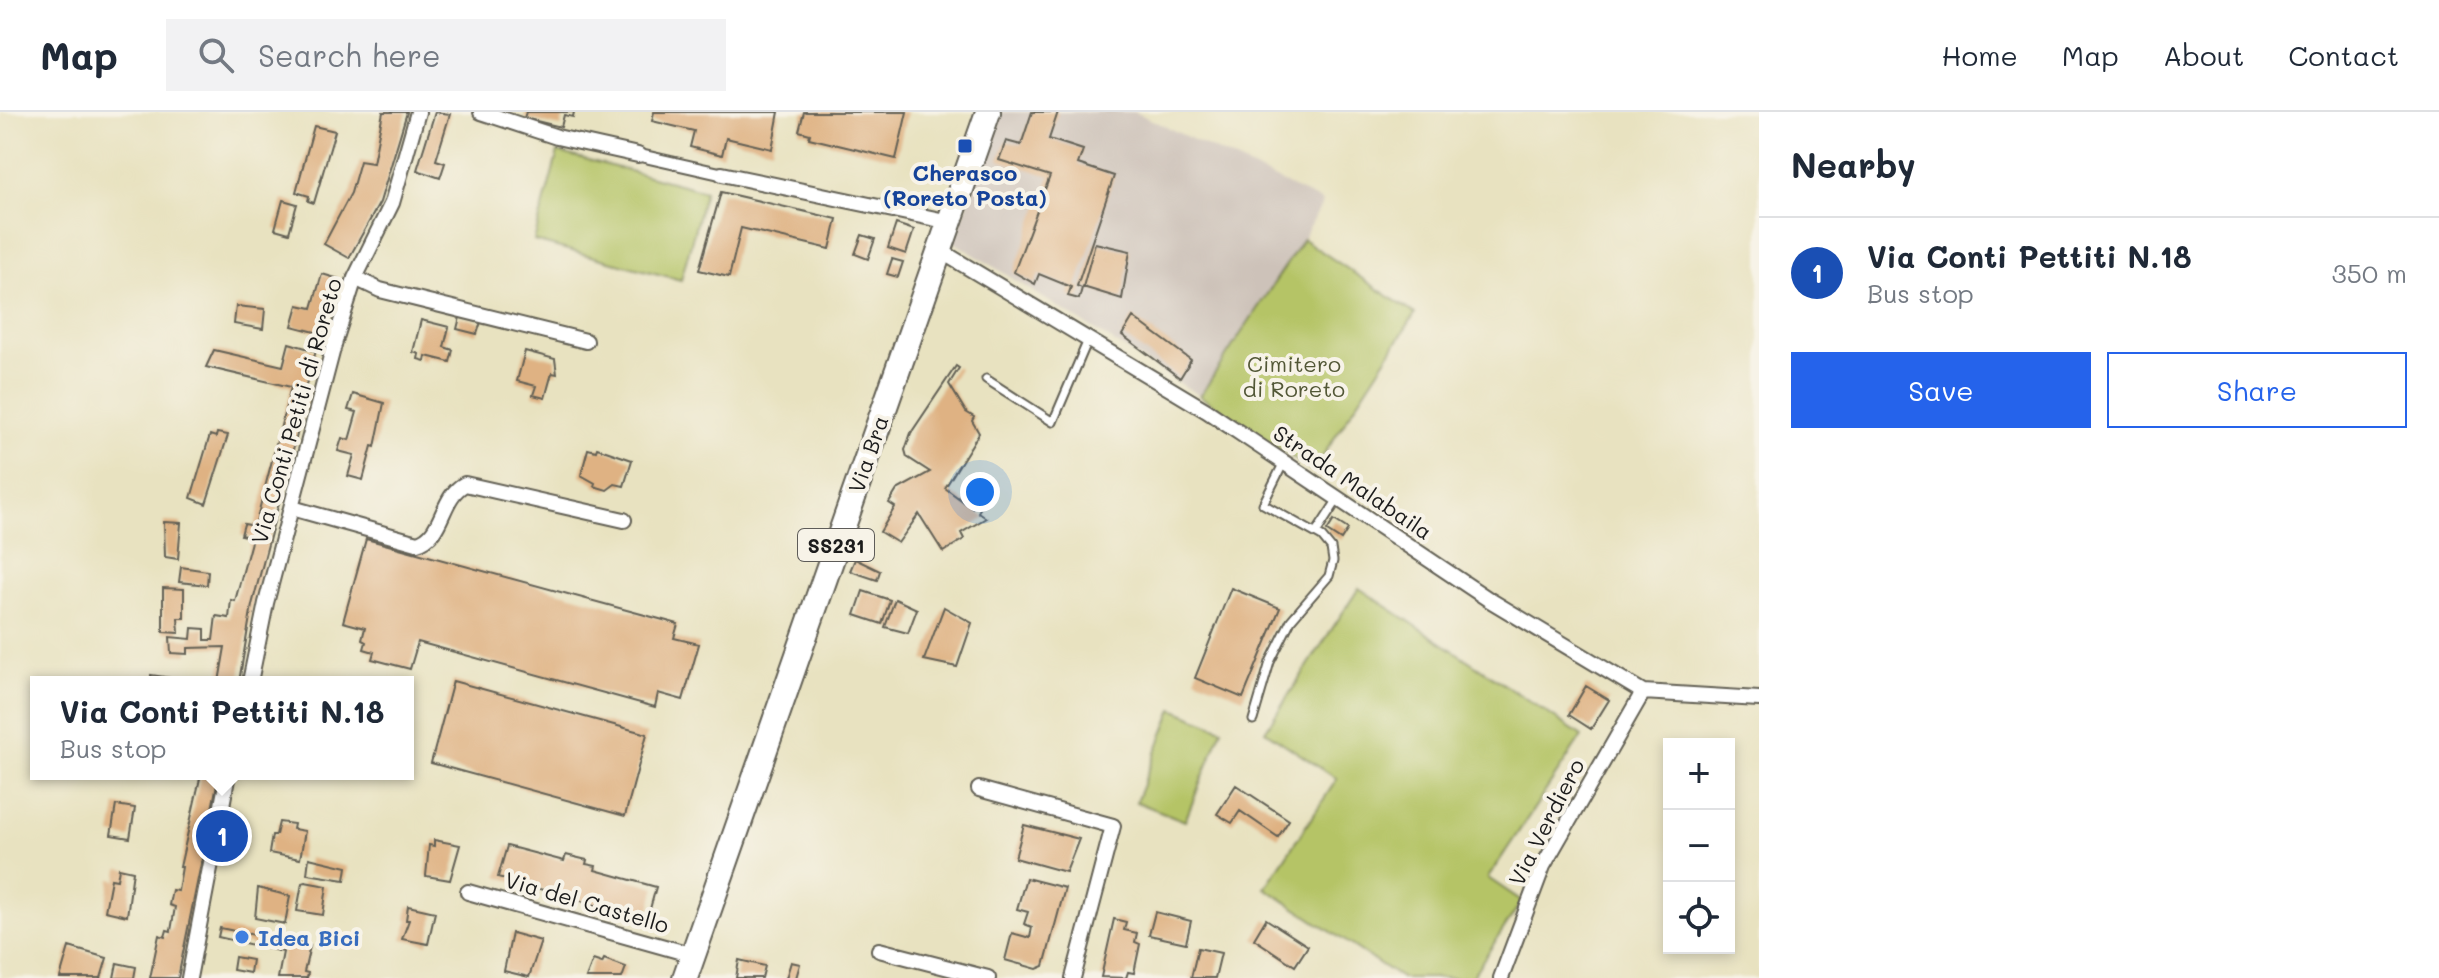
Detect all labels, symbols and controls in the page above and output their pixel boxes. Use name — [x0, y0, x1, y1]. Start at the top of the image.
search box — [166, 19, 726, 91]
text: Map — [40, 30, 118, 80]
icon: search — [194, 33, 238, 77]
text: Search here — [258, 35, 441, 75]
text: Home — [1942, 37, 2018, 73]
text: Map — [2062, 37, 2119, 73]
text: About — [2163, 37, 2244, 73]
text: Contact — [2288, 37, 2399, 73]
marker: Cherasco (Roreto Posta) — [956, 137, 974, 155]
text: Nearby — [1791, 142, 1916, 187]
place label: Cherasco (Roreto Posta) — [883, 158, 1047, 212]
text: Via Conti Pettiti N.18 — [1867, 236, 2191, 276]
text: 1 — [1811, 256, 1823, 290]
text: 350 m — [2332, 256, 2407, 290]
street label: Via Conti Petiti di Roreto — [244, 275, 348, 547]
text: Bus stop — [1867, 276, 1974, 310]
park label: Cimitero di Roreto — [1243, 349, 1345, 403]
button: Save — [1791, 352, 2091, 428]
button: Share — [2107, 352, 2407, 428]
street label: Via Bra — [841, 411, 895, 497]
street label: Strada Malabaila — [1268, 418, 1438, 546]
your location — [960, 472, 1000, 512]
road number: SS231 — [798, 529, 874, 561]
popup — [30, 676, 414, 780]
text: Via Conti Pettiti N.18 — [60, 691, 384, 731]
text: Bus stop — [60, 731, 167, 765]
map controls — [1663, 738, 1735, 954]
button: + — [1663, 738, 1735, 810]
street label: Via Verdiero — [1502, 754, 1590, 890]
pin: 1 — [196, 806, 248, 866]
button: − — [1663, 810, 1735, 882]
street label: Via del Castello — [502, 865, 672, 939]
button: locate — [1663, 882, 1735, 954]
place label: Idea Bici — [258, 923, 361, 952]
marker: Idea Bici — [233, 928, 251, 946]

